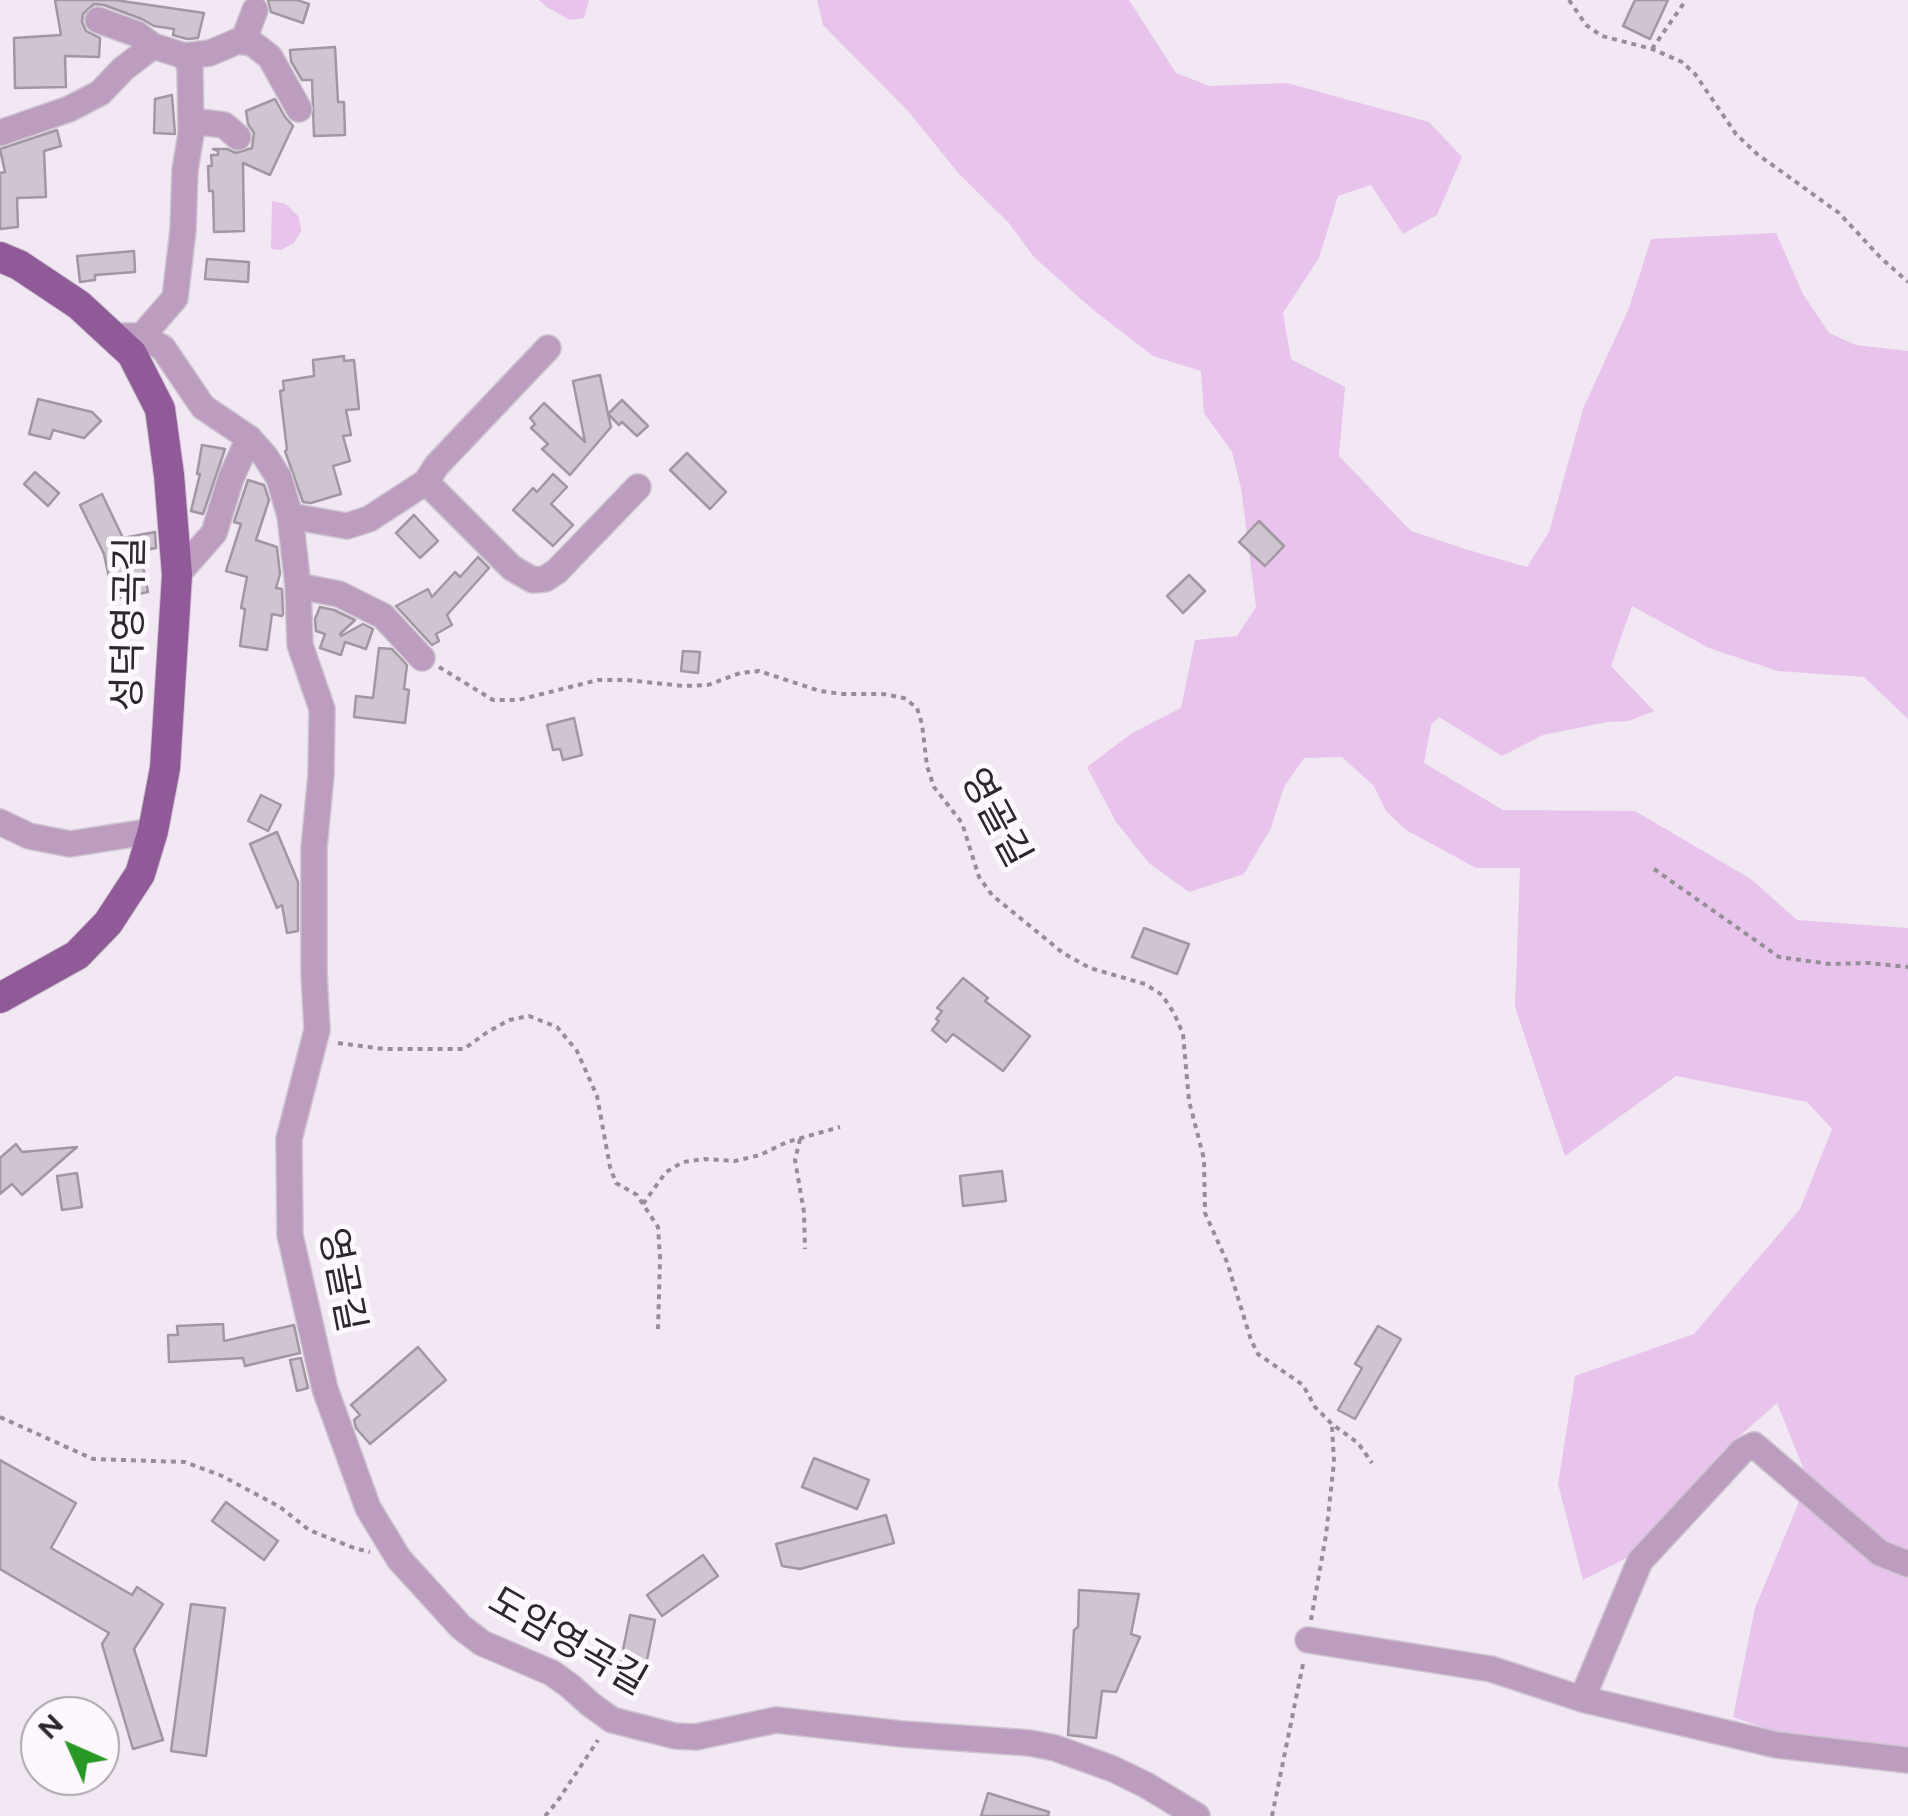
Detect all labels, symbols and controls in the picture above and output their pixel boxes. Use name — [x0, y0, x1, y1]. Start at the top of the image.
street label: 성덕영곡길 — [106, 536, 154, 712]
street label: 영골길 — [950, 761, 1040, 875]
street label: 영골길 — [309, 1224, 373, 1336]
street label: 도암영곡길 — [480, 1579, 654, 1705]
north arrow — [20, 1696, 120, 1796]
text: N — [31, 1707, 70, 1746]

